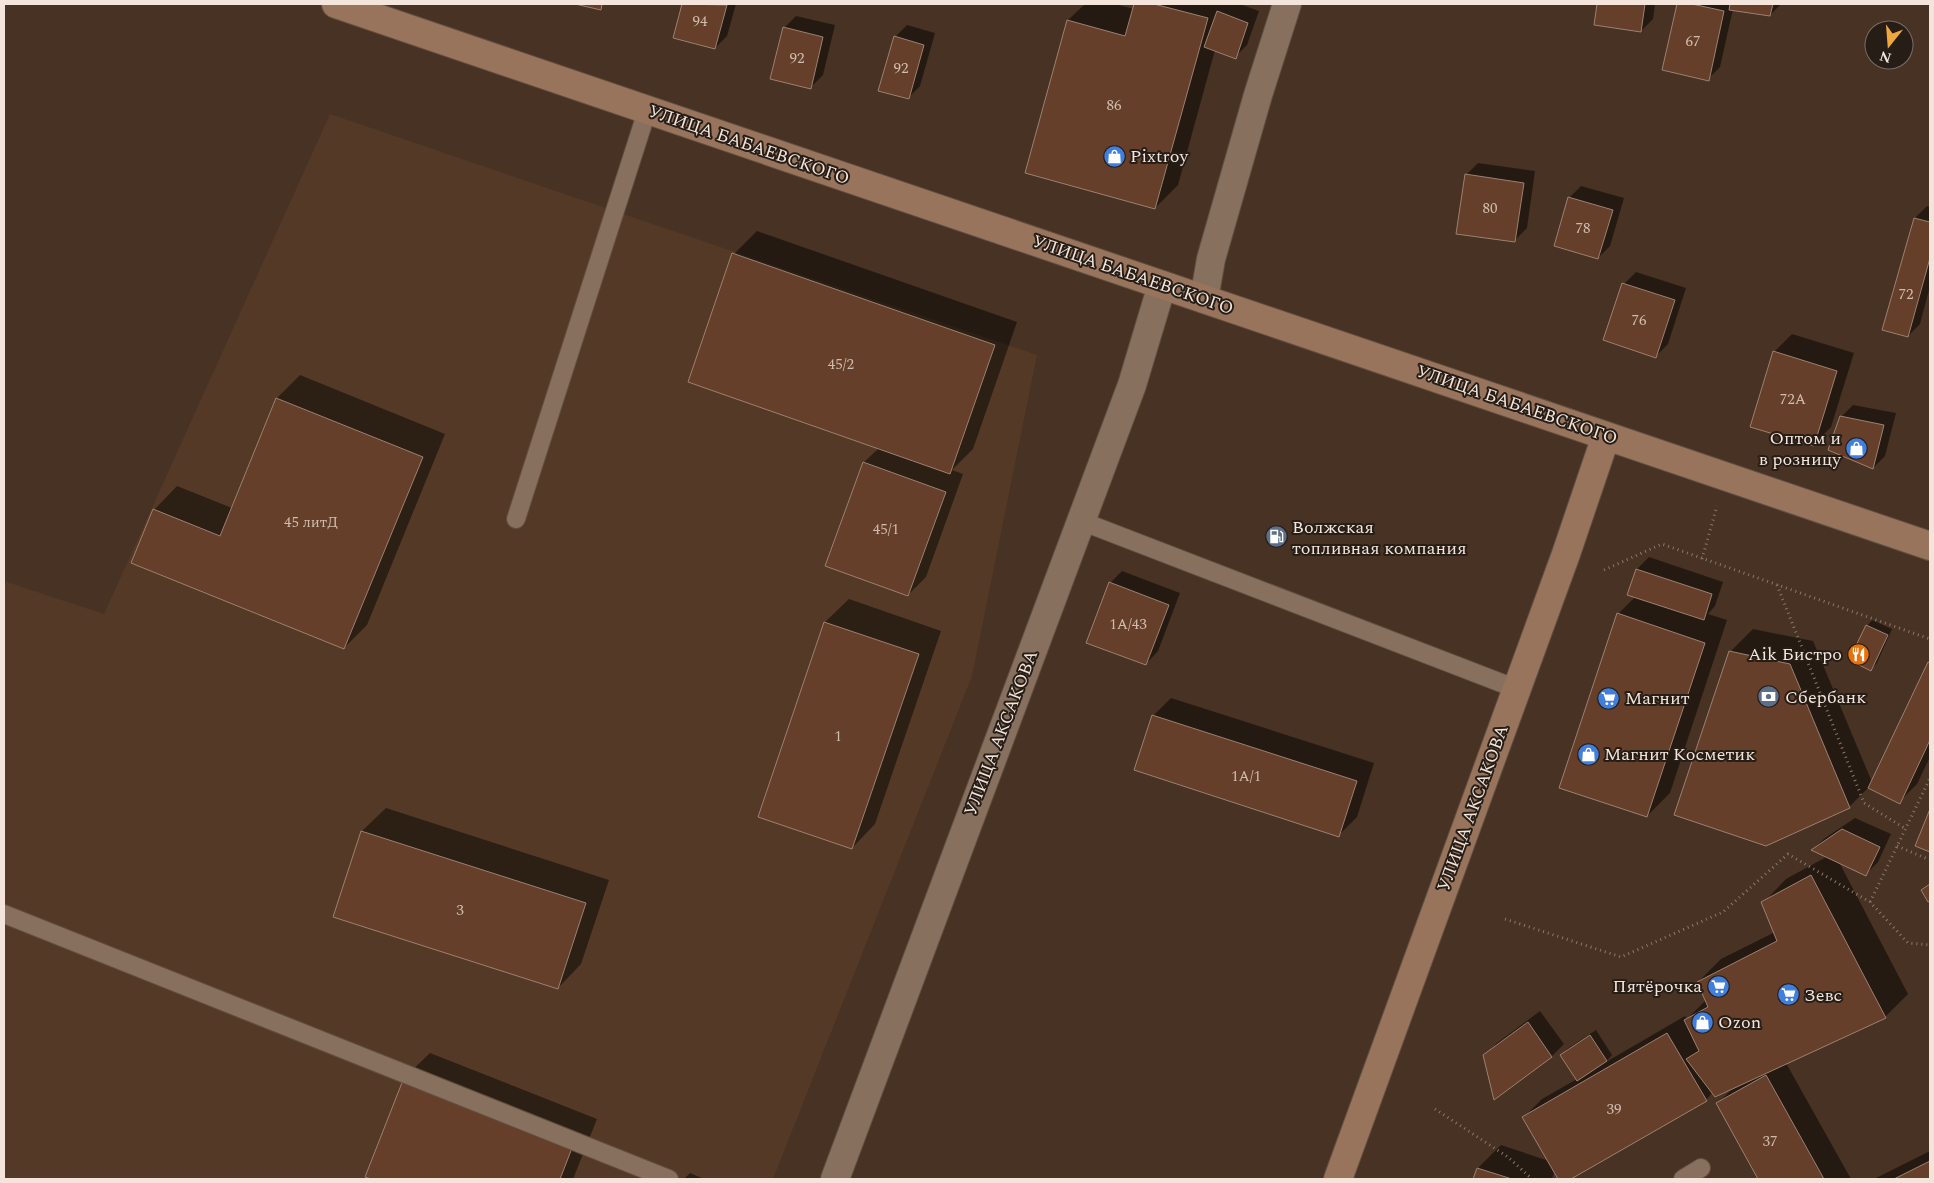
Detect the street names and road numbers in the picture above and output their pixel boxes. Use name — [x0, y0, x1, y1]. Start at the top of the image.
street label: УЛИЦА БАБАЕВСКОГО — [645, 98, 853, 192]
street label: УЛИЦА БАБАЕВСКОГО — [1029, 228, 1237, 322]
street label: УЛИЦА БАБАЕВСКОГО — [1413, 358, 1621, 452]
street label: УЛИЦА АКСАКОВА — [957, 646, 1045, 820]
street label: УЛИЦА АКСАКОВА — [1430, 721, 1516, 895]

